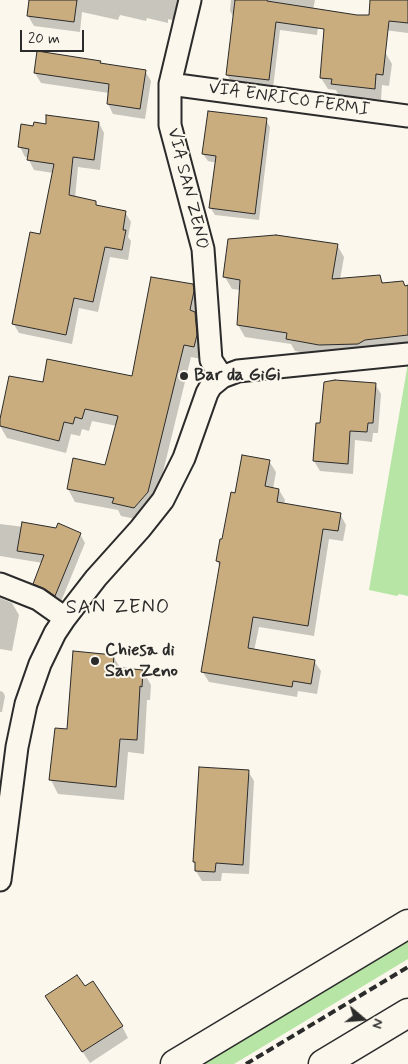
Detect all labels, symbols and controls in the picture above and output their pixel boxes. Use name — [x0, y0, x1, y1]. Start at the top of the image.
scale bar — [22, 20, 86, 52]
text: 20 m — [28, 29, 60, 49]
street label: VIA ENRICO FERMI — [207, 78, 371, 122]
street label: VIA SAN ZENO — [161, 126, 213, 252]
place label: Bar da GiGi — [194, 365, 281, 387]
marker: Bar da GiGi — [178, 370, 190, 382]
district label: SAN ZENO — [65, 597, 171, 621]
place label: Chiesa di San Zeno — [105, 640, 178, 682]
marker: Chiesa di San Zeno — [89, 655, 101, 667]
north arrow — [338, 994, 388, 1044]
text: N — [367, 1016, 387, 1031]

